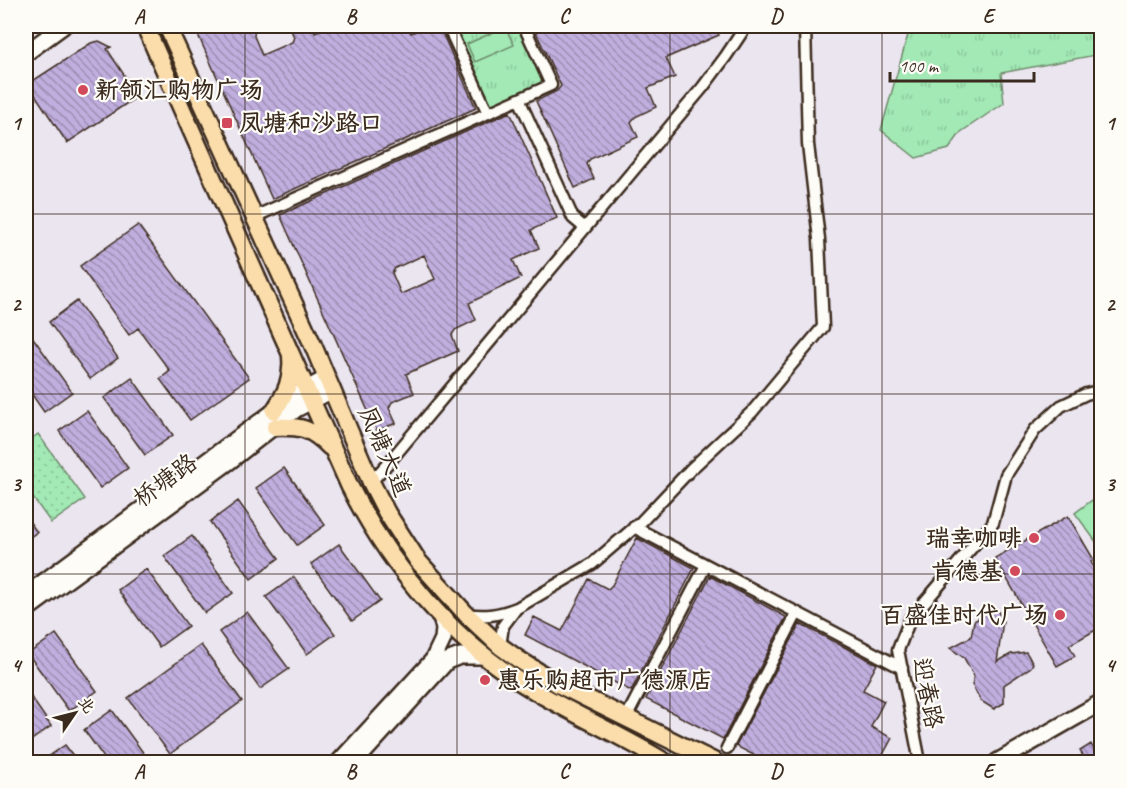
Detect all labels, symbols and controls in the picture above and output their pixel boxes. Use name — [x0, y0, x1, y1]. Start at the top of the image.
text: A — [134, 4, 146, 29]
text: B — [346, 4, 358, 29]
text: C — [559, 4, 571, 29]
text: D — [770, 4, 784, 29]
text: E — [983, 4, 997, 29]
scale bar — [890, 45, 1034, 83]
text: 100 m — [899, 55, 940, 77]
place label: 新领汇购物广场 — [95, 75, 263, 105]
marker: 新领汇购物广场 — [76, 83, 90, 97]
place label: 凤塘和沙路口 — [239, 108, 383, 138]
text: 1 — [12, 111, 23, 136]
text: 1 — [1106, 111, 1117, 136]
marker: 凤塘和沙路口 — [220, 116, 234, 130]
text: 2 — [12, 292, 23, 317]
text: 2 — [1106, 292, 1117, 317]
street label: 凤塘大道 — [352, 401, 418, 501]
street label: 桥塘路 — [127, 447, 203, 513]
text: 3 — [12, 472, 23, 497]
text: 3 — [1106, 472, 1117, 497]
place label: 瑞幸咖啡 — [926, 523, 1022, 553]
marker: 瑞幸咖啡 — [1027, 531, 1041, 545]
place label: 肯德基 — [931, 556, 1003, 586]
marker: 肯德基 — [1008, 564, 1022, 578]
place label: 百盛佳时代广场 — [880, 600, 1048, 630]
marker: 百盛佳时代广场 — [1053, 608, 1067, 622]
text: 4 — [12, 653, 24, 678]
text: 4 — [1106, 653, 1118, 678]
street label: 迎春路 — [906, 655, 950, 731]
place label: 惠乐购超市广德源店 — [497, 665, 713, 695]
marker: 惠乐购超市广德源店 — [478, 673, 492, 687]
north arrow — [45, 683, 105, 743]
text: 北 — [74, 693, 99, 717]
text: A — [134, 759, 146, 784]
text: B — [346, 759, 358, 784]
text: C — [559, 759, 571, 784]
text: D — [770, 759, 784, 784]
text: E — [983, 759, 997, 784]

